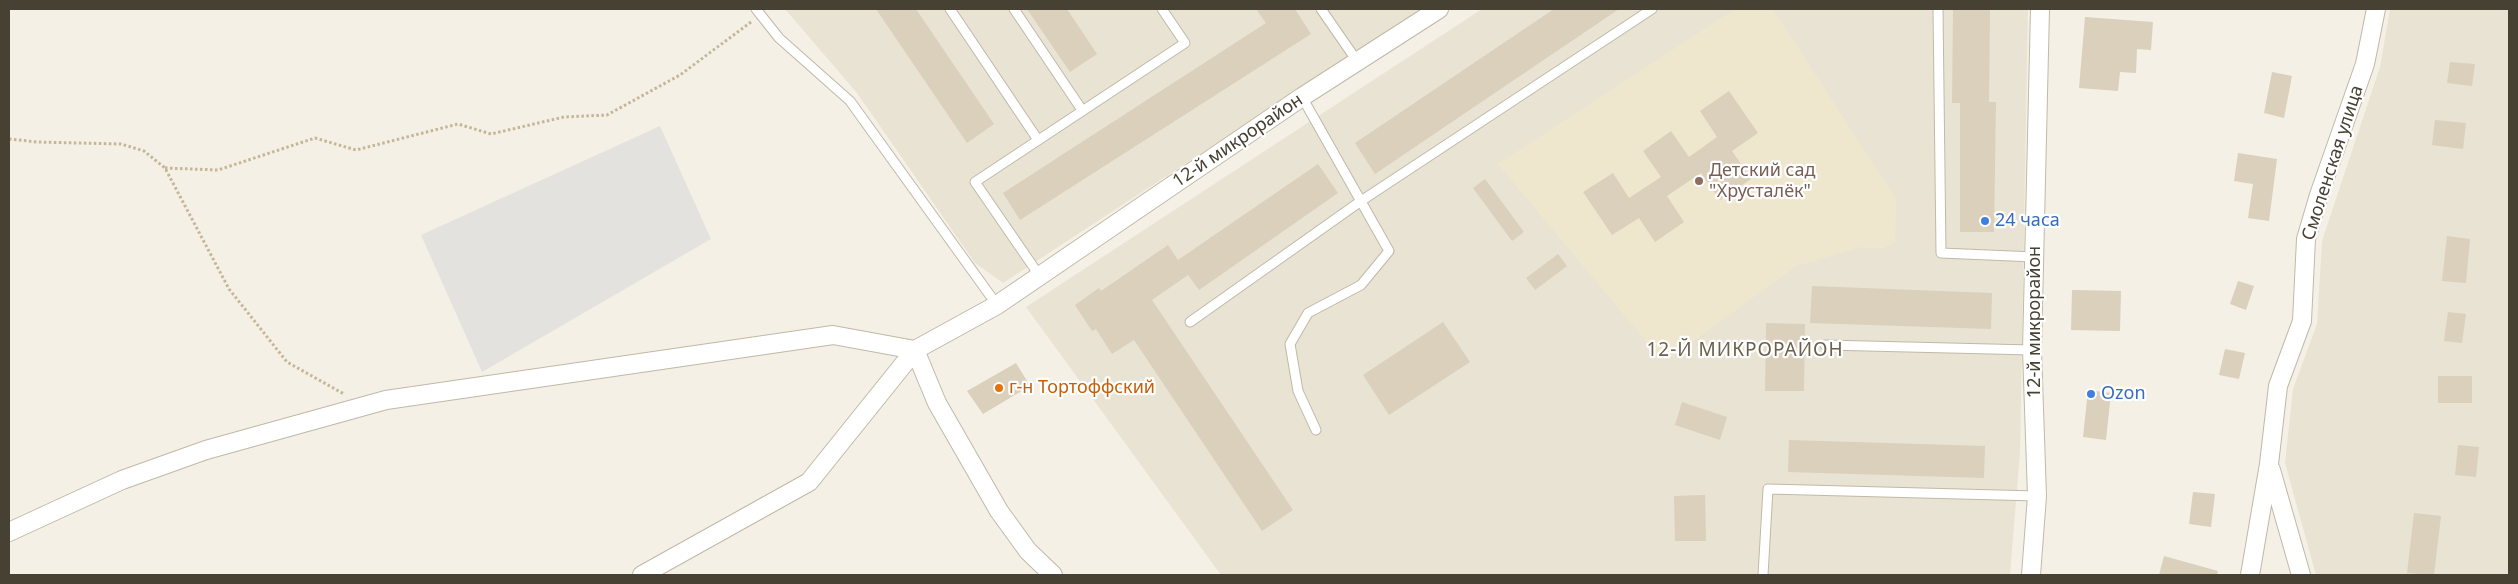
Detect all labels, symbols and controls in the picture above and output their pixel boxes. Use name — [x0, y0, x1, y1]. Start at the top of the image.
street label: Смоленская улица — [2298, 83, 2368, 243]
street label: 12-й микрорайон — [1169, 89, 1307, 193]
place label: Детский сад "Хрусталёк" — [1709, 160, 1815, 202]
marker: Детский сад "Хрусталёк" — [1693, 175, 1705, 187]
place label: 24 часа — [1995, 210, 2060, 232]
marker: 24 часа — [1979, 215, 1991, 227]
street label: 12-й микрорайон — [2024, 246, 2046, 398]
district label: 12-Й МИКРОРАЙОН — [1645, 340, 1845, 362]
place label: г-н Тортоффский — [1009, 377, 1155, 399]
marker: г-н Тортоффский — [993, 382, 1005, 394]
place label: Ozon — [2101, 383, 2146, 405]
marker: Ozon — [2085, 388, 2097, 400]

